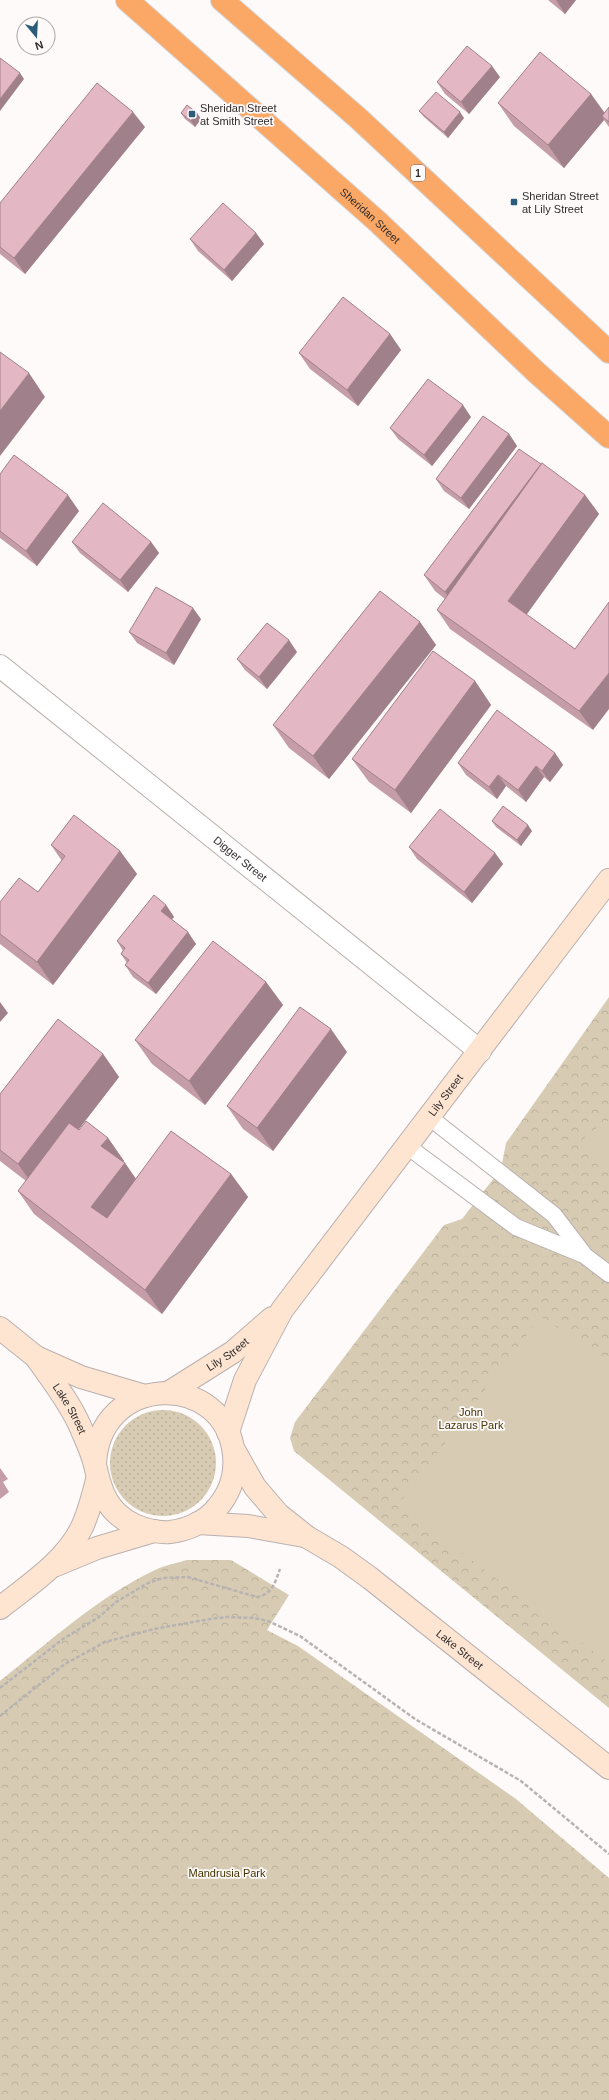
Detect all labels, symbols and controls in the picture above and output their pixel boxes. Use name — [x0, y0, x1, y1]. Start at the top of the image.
north arrow — [16, 16, 56, 56]
text: N — [33, 39, 45, 52]
place label: Sheridan Street at Smith Street — [200, 102, 276, 127]
marker: Sheridan Street at Smith Street — [187, 109, 197, 119]
road number: 1 — [411, 165, 425, 181]
street label: Sheridan Street — [338, 185, 403, 246]
place label: Sheridan Street at Lily Street — [522, 190, 598, 215]
marker: Sheridan Street at Lily Street — [509, 197, 519, 207]
street label: Digger Street — [211, 834, 269, 884]
street label: Lily Street — [426, 1072, 465, 1118]
street label: Lily Street — [204, 1335, 251, 1373]
street label: Lake Street — [51, 1381, 89, 1436]
park label: John Lazarus Park — [439, 1406, 504, 1431]
street label: Lake Street — [434, 1627, 486, 1672]
park label: Mandrusia Park — [188, 1867, 266, 1879]

